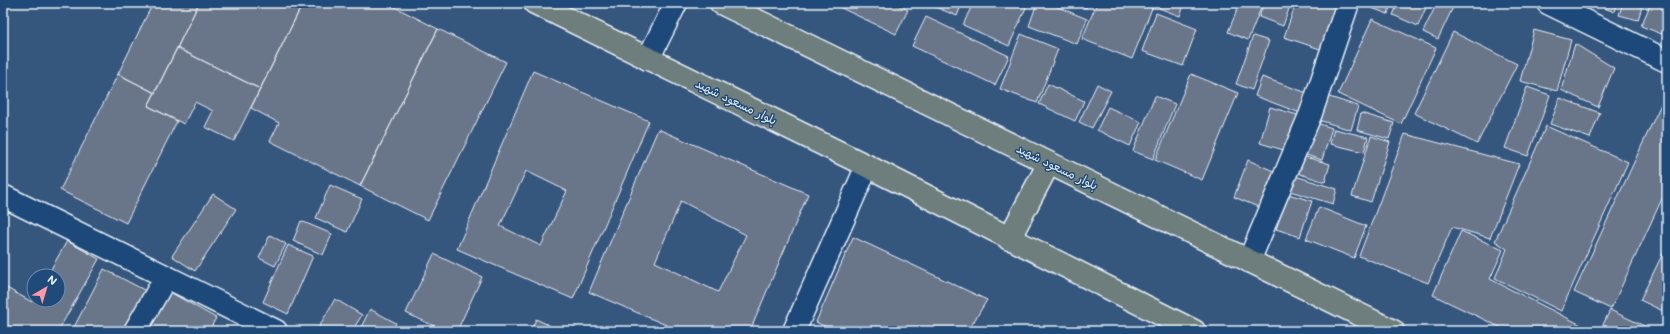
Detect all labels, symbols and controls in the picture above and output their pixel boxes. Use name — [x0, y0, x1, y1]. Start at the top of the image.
street label: بلوار مسعود شهید — [693, 74, 780, 129]
street label: بلوار مسعود شهید — [1014, 139, 1101, 194]
north arrow — [26, 268, 66, 308]
text: N — [45, 271, 60, 288]

